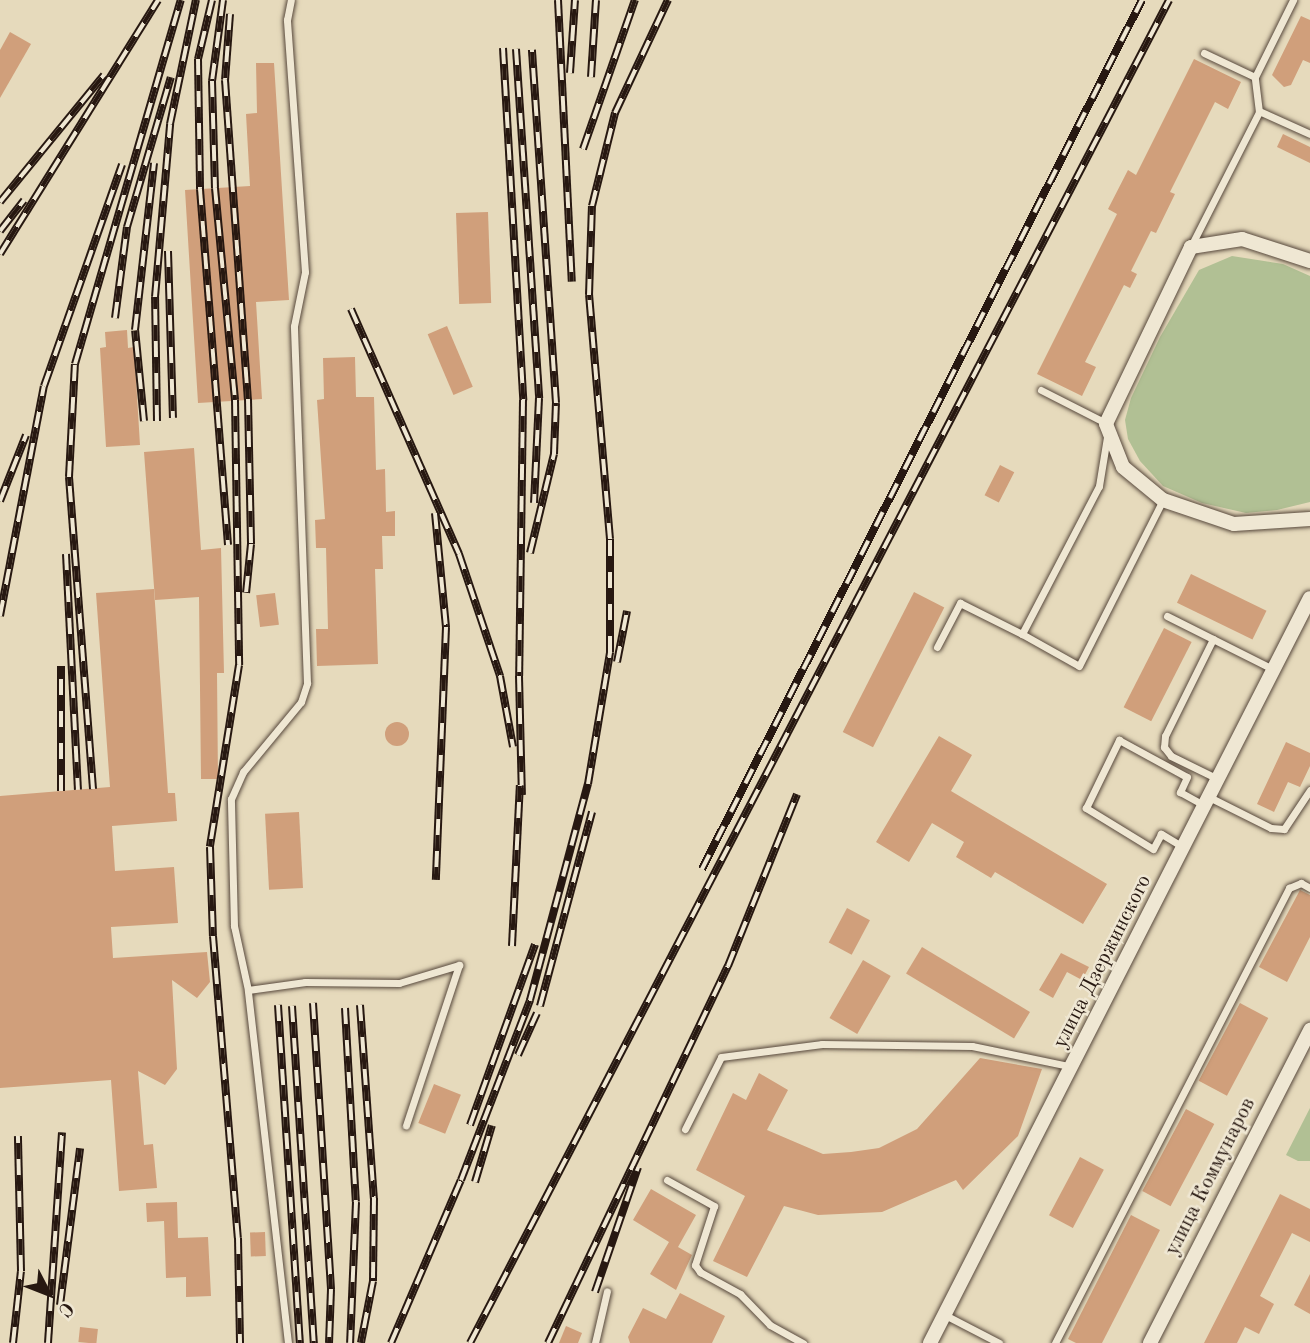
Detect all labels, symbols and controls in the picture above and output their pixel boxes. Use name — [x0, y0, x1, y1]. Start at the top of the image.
street label: улица Дзержинского — [1048, 871, 1158, 1053]
street label: улица Коммунаров — [1160, 1094, 1262, 1260]
north arrow — [14, 1259, 84, 1329]
text: С — [54, 1297, 76, 1319]

